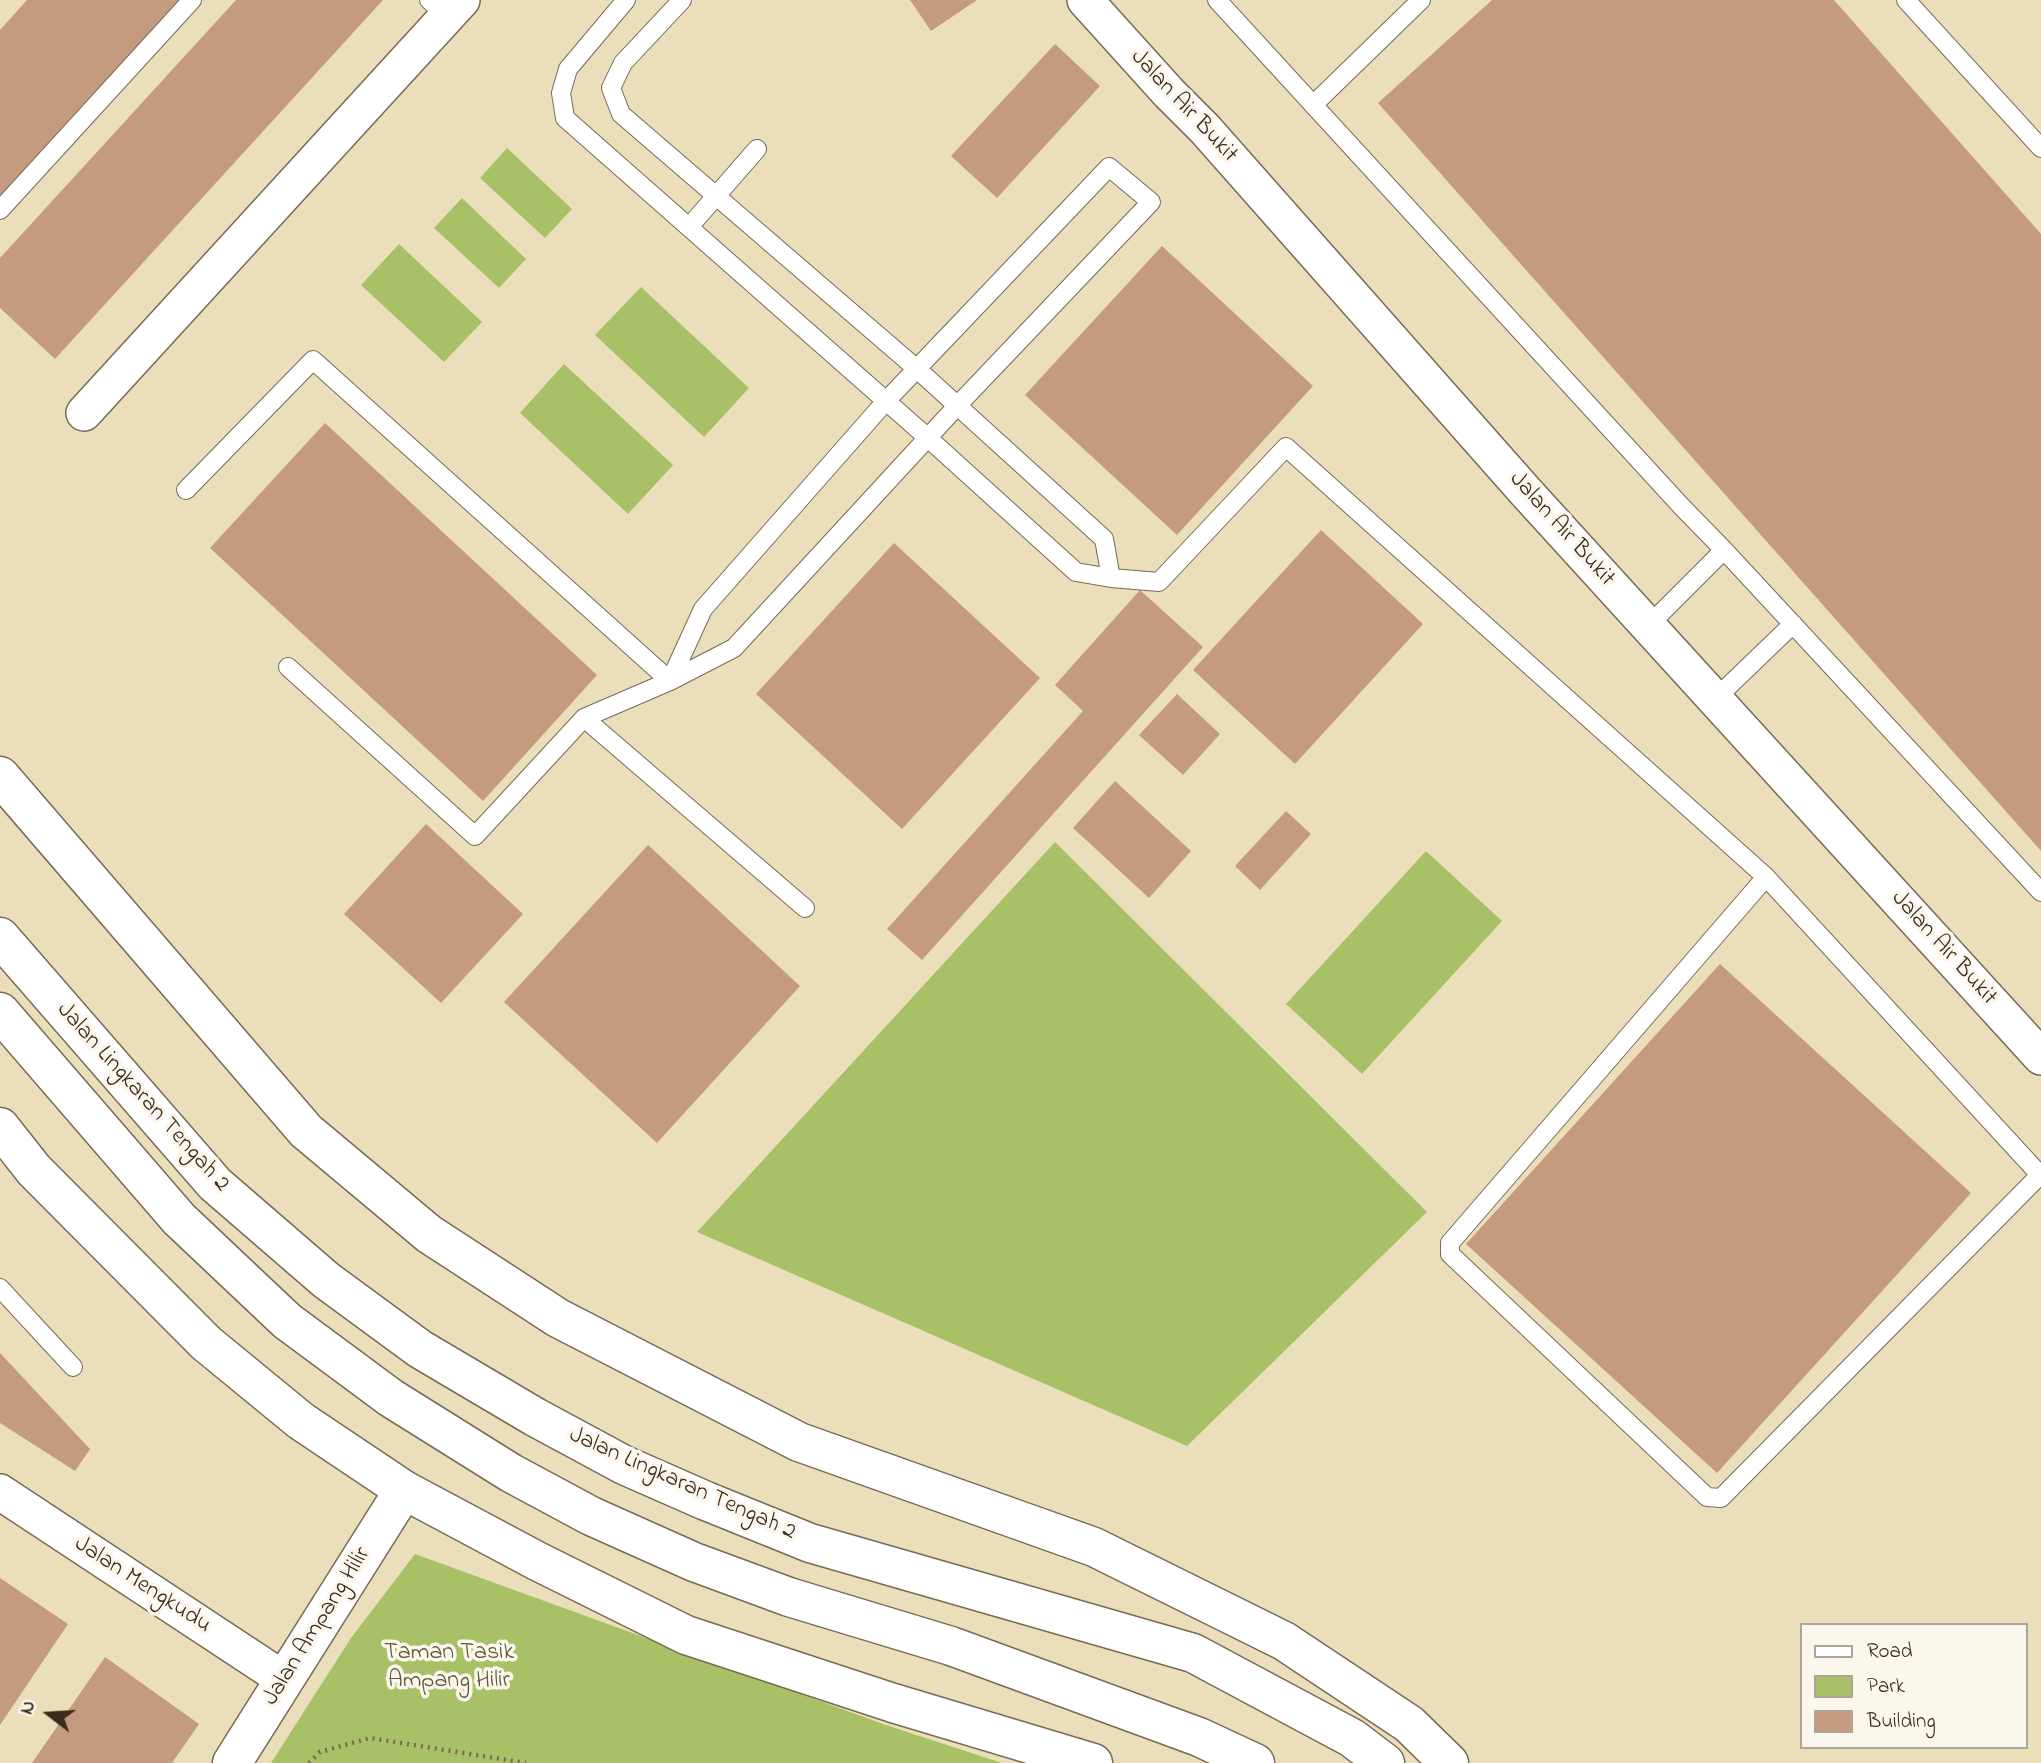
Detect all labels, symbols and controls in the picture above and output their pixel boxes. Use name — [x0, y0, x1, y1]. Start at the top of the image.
street label: Jalan Air Bukit — [1123, 44, 1243, 170]
street label: Jalan Air Bukit — [1502, 467, 1620, 593]
street label: Jalan Air Bukit — [1884, 886, 2002, 1012]
street label: Jalan Lingkaran Tengah 2 — [49, 997, 235, 1199]
street label: Jalan Lingkaran Tengah 2 — [564, 1422, 800, 1548]
street label: Jalan Mengkudu — [68, 1531, 216, 1641]
street label: Jalan Ampang Hilir — [258, 1542, 378, 1712]
legend — [1800, 1623, 2027, 1749]
text: Road — [1867, 1637, 1913, 1667]
park label: Taman Tasik Ampang Hilir — [384, 1640, 514, 1696]
text: Park — [1867, 1672, 1905, 1702]
north arrow — [14, 1679, 84, 1749]
text: N — [14, 1698, 43, 1718]
text: Building — [1867, 1707, 1936, 1737]

